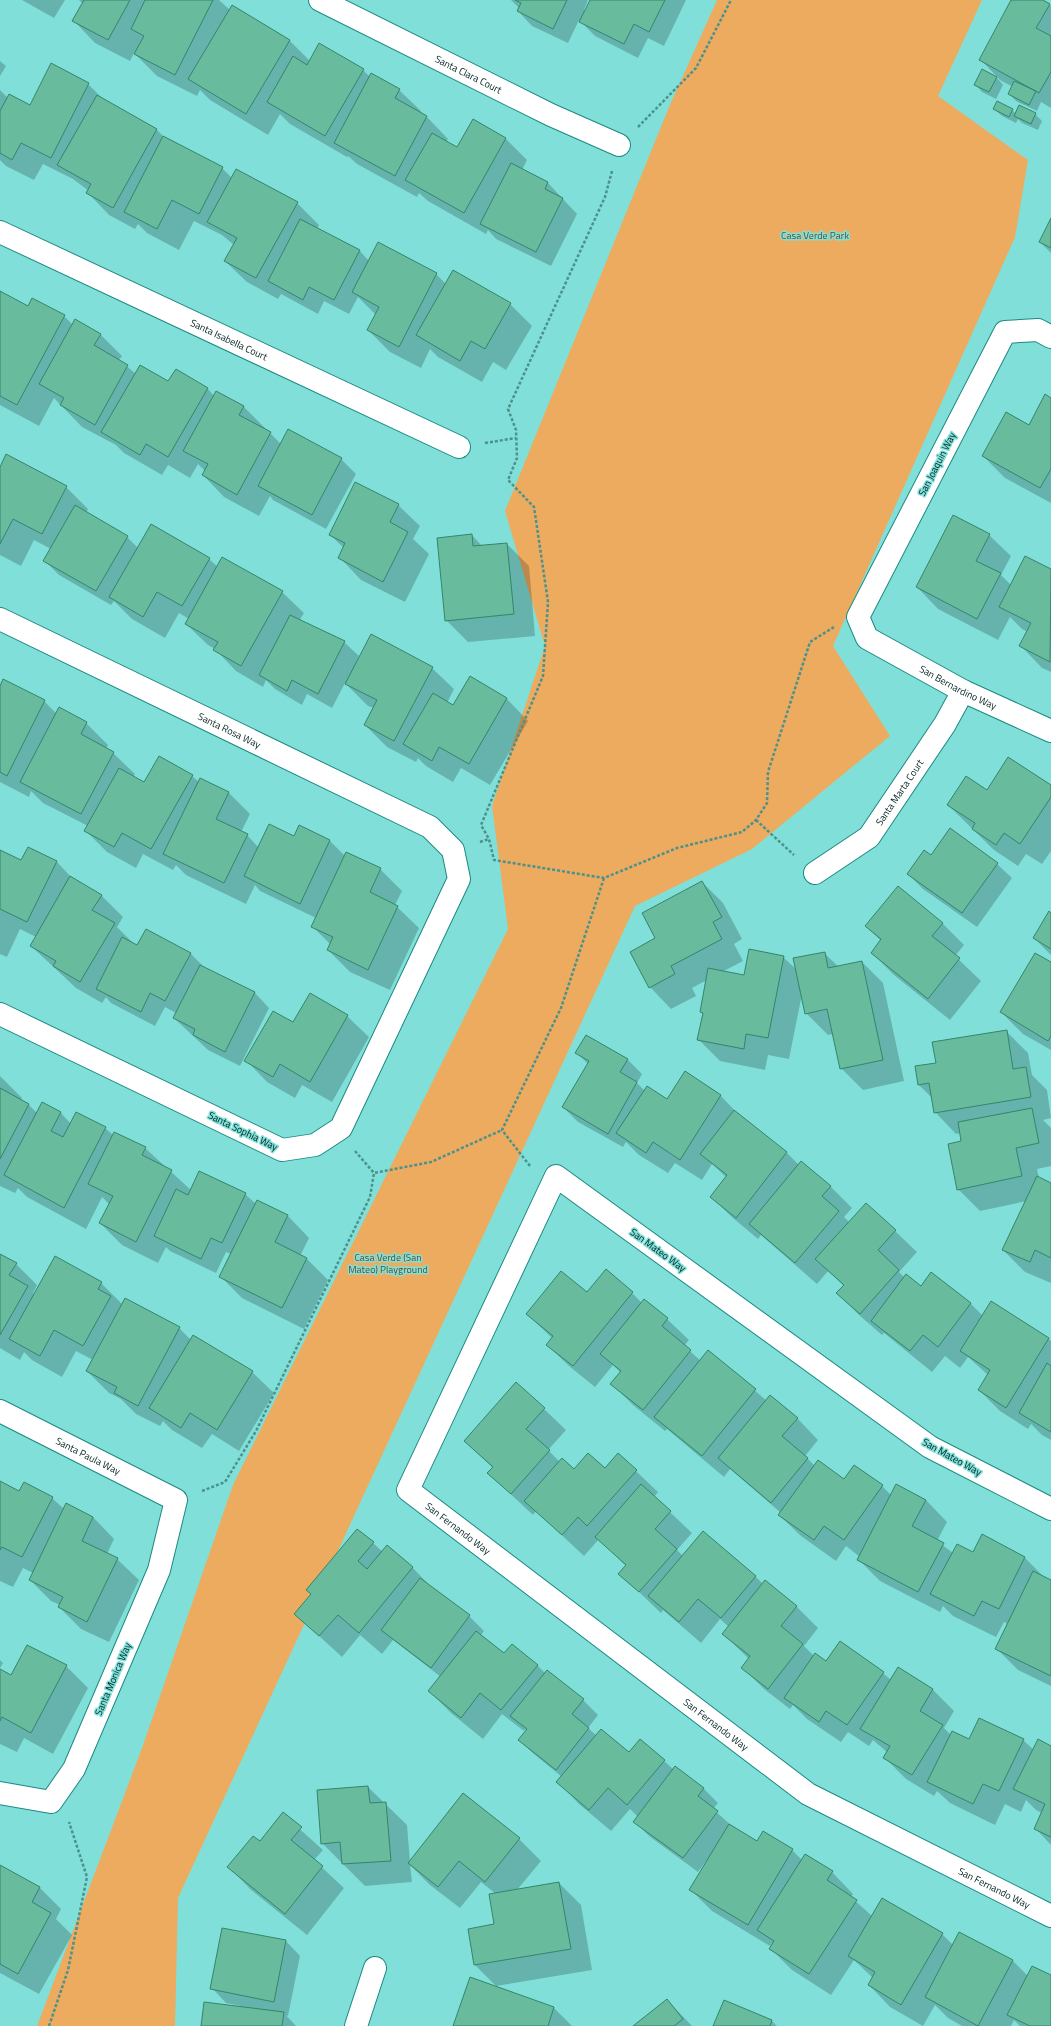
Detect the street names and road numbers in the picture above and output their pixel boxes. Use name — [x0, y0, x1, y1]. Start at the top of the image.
street label: Santa Clara Court — [433, 51, 505, 97]
street label: Santa Isabella Court — [188, 315, 271, 364]
street label: San Joaquin Way — [914, 429, 960, 499]
street label: San Bernardino Way — [917, 661, 1000, 713]
street label: Santa Rosa Way — [196, 708, 264, 752]
street label: Santa Marta Court — [871, 756, 927, 828]
street label: Santa Sophia Way — [206, 1108, 280, 1154]
street label: San Mateo Way — [627, 1225, 689, 1276]
street label: Santa Paula Way — [53, 1433, 123, 1478]
street label: San Mateo Way — [920, 1434, 985, 1480]
street label: San Fernando Way — [422, 1498, 494, 1558]
street label: Santa Monica Way — [91, 1640, 135, 1718]
street label: San Fernando Way — [680, 1694, 752, 1754]
street label: San Fernando Way — [956, 1863, 1033, 1912]

